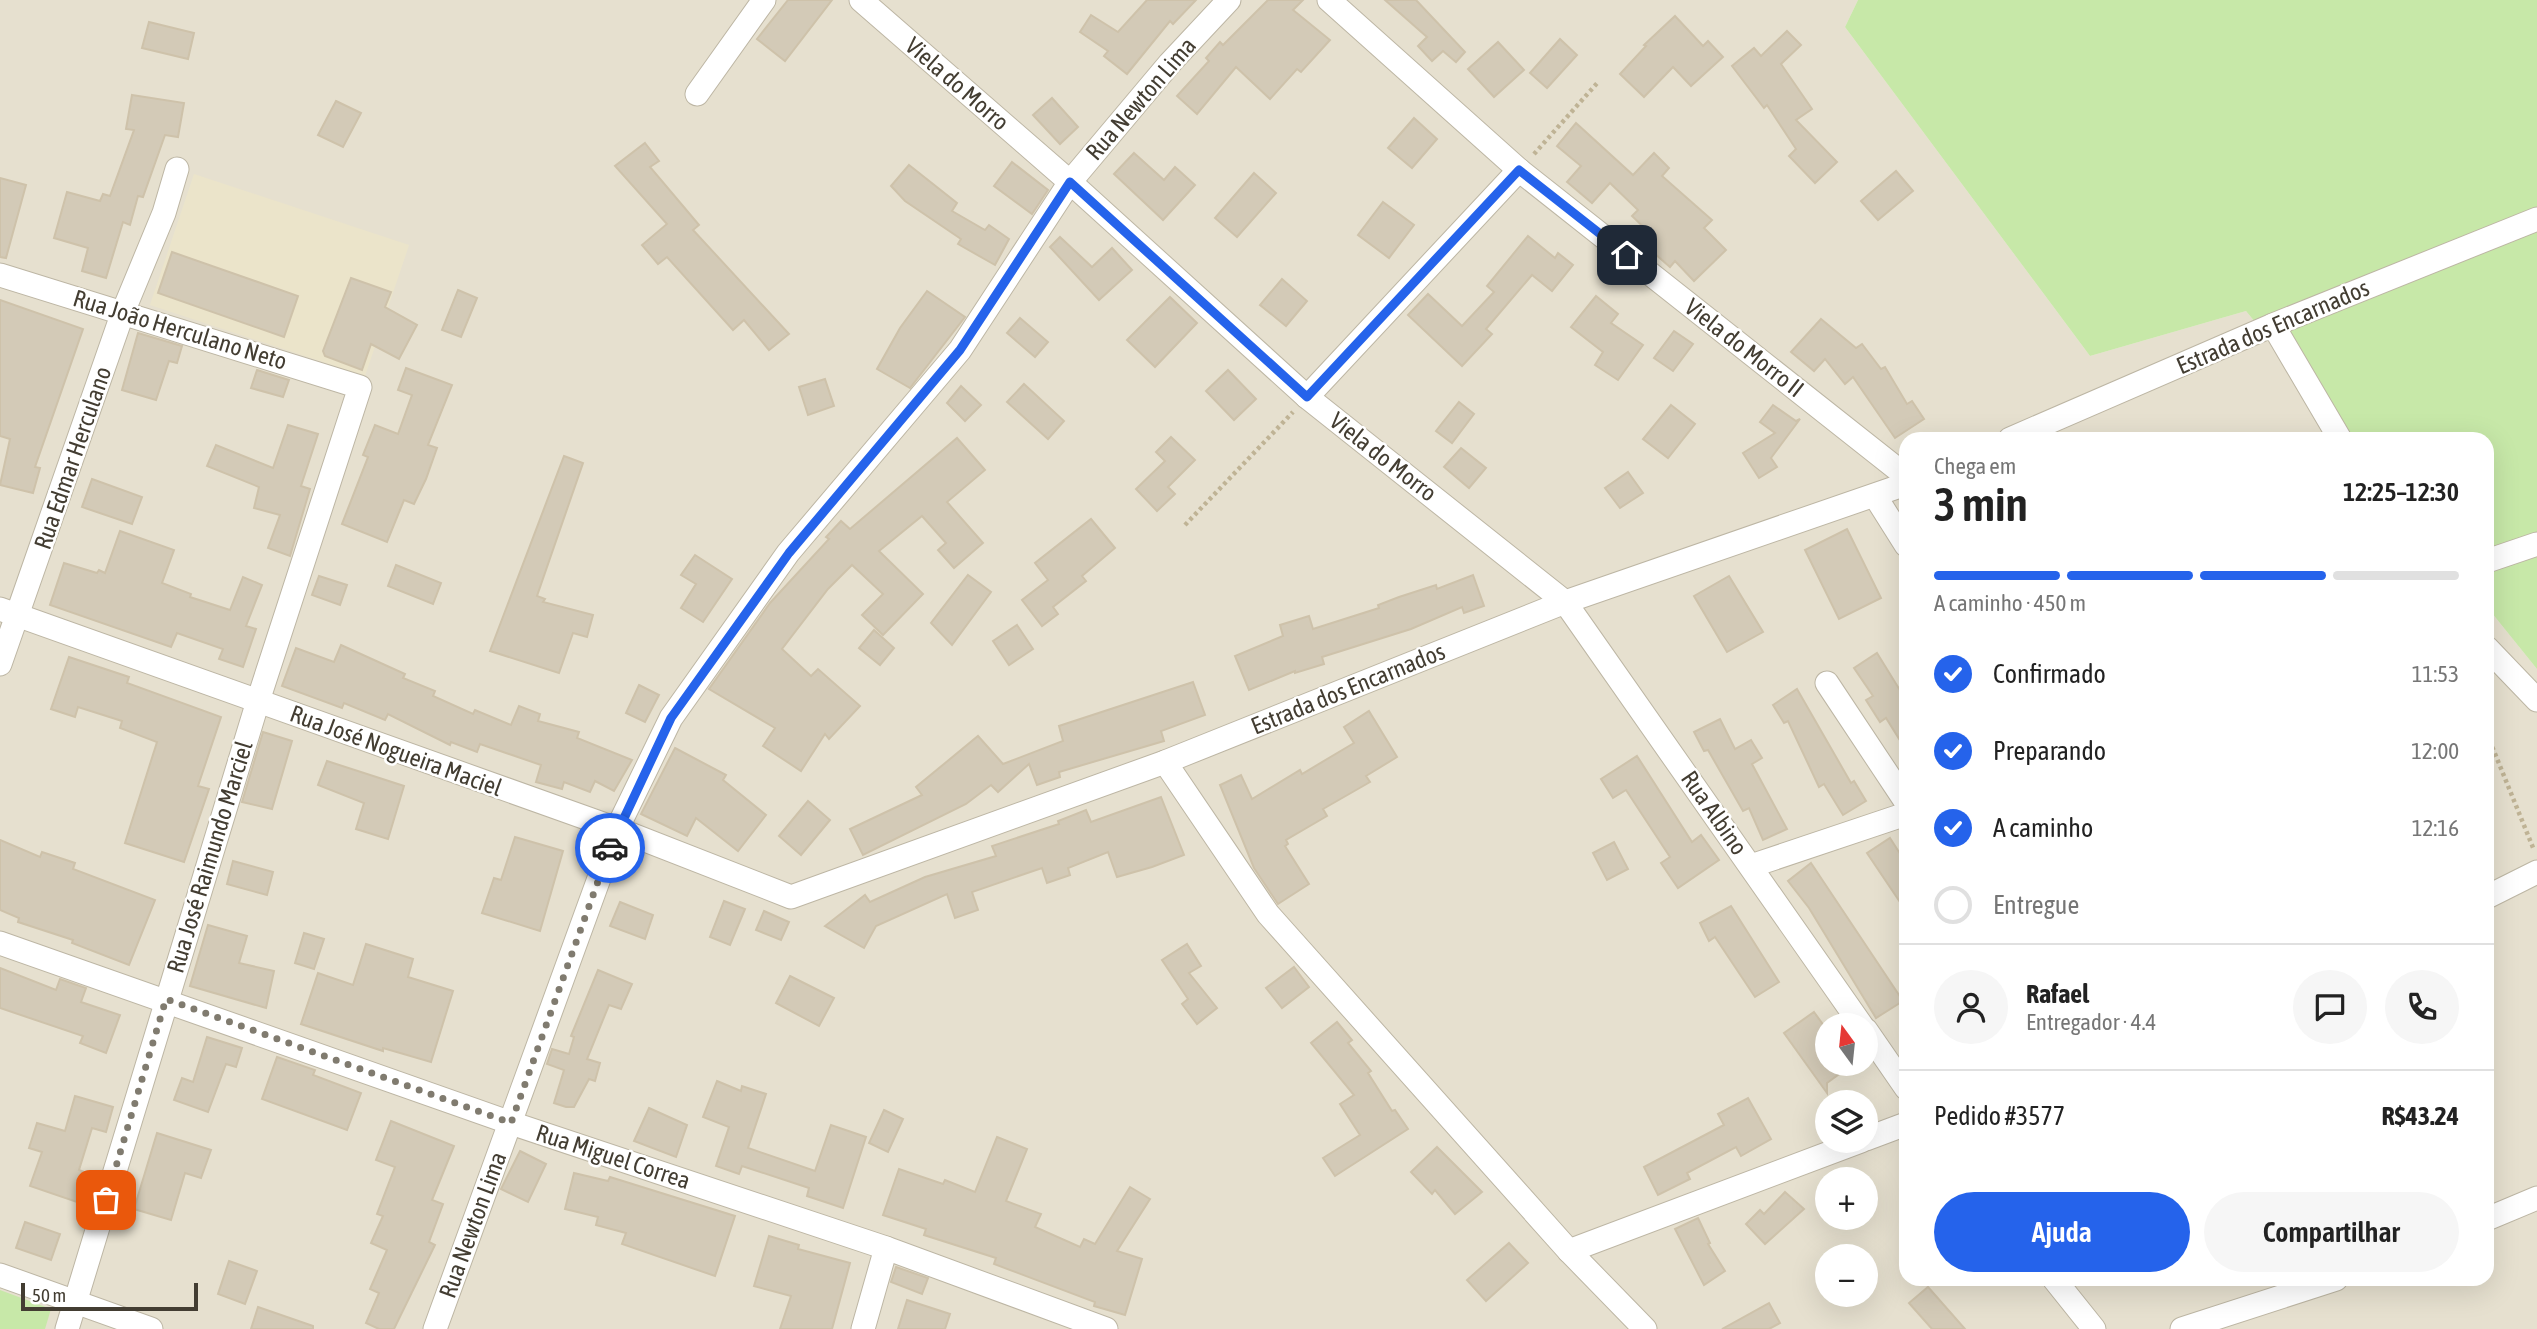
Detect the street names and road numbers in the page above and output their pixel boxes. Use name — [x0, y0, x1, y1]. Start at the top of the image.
street label: Viela do Morro — [900, 32, 1014, 136]
street label: Rua Newton Lima — [1080, 32, 1201, 165]
street label: Estrada dos Encarnados — [2172, 274, 2373, 379]
street label: Rua João Herculano Neto — [70, 284, 290, 375]
street label: Viela do Morro II — [1680, 293, 1809, 402]
street label: Rua Edmar Herculano — [29, 363, 116, 553]
street label: Viela do Morro — [1325, 407, 1442, 507]
street label: Estrada dos Encarnados — [1247, 637, 1449, 740]
street label: Rua José Nogueira Maciel — [287, 700, 506, 802]
street label: Rua José Raimundo Marciel — [161, 737, 258, 976]
street label: Rua Albino — [1676, 766, 1753, 860]
street label: Rua Miguel Correa — [533, 1119, 694, 1194]
street label: Rua Newton Lima — [434, 1148, 511, 1301]

